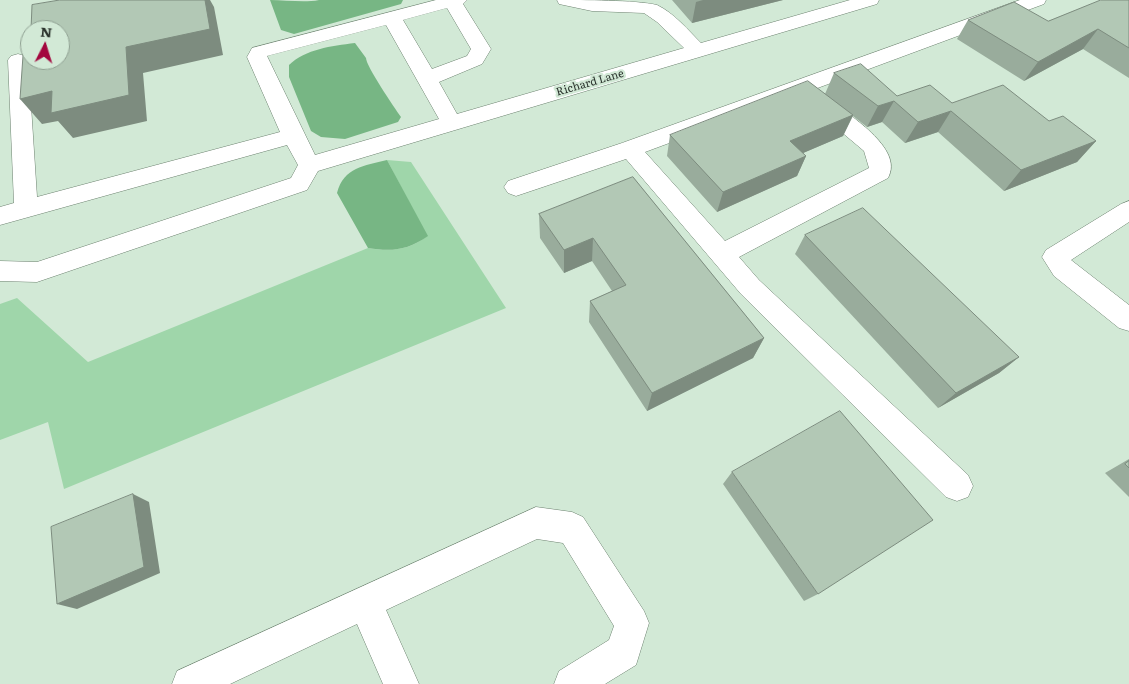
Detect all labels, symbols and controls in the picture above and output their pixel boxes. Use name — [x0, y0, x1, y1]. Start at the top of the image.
north arrow — [20, 20, 70, 70]
text: N — [39, 21, 53, 42]
street label: Richard Lane — [555, 67, 625, 99]

